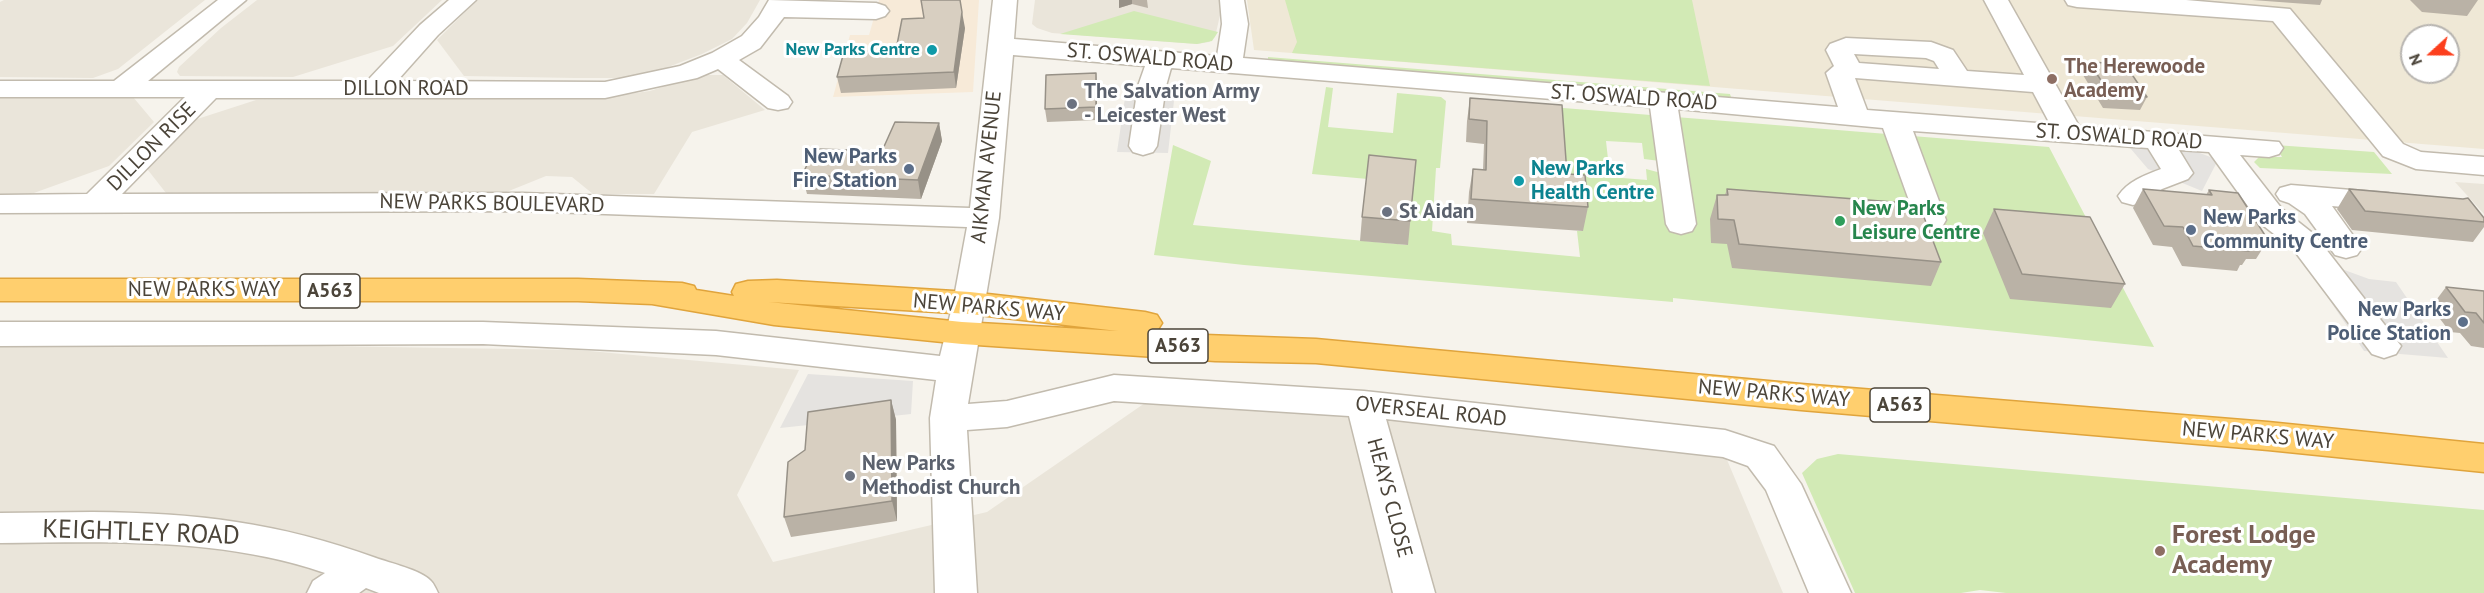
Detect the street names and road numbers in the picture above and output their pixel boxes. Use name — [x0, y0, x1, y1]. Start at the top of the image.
street label: ST. OSWALD ROAD — [1066, 38, 1234, 78]
street label: DILLON ROAD — [343, 76, 469, 102]
street label: ST. OSWALD ROAD — [1550, 80, 1718, 116]
street label: AIKMAN AVENUE — [966, 89, 1008, 245]
street label: DILLON RISE — [102, 97, 202, 197]
street label: ST. OSWALD ROAD — [2035, 119, 2203, 155]
street label: NEW PARKS BOULEVARD — [379, 189, 605, 219]
road number: A563 — [300, 274, 360, 308]
street label: NEW PARKS WAY — [128, 277, 280, 303]
street label: NEW PARKS WAY — [912, 289, 1066, 327]
road number: A563 — [1148, 329, 1208, 363]
street label: NEW PARKS WAY — [1697, 375, 1851, 413]
road number: A563 — [1870, 388, 1930, 422]
street label: OVERSEAL ROAD — [1354, 392, 1508, 432]
street label: NEW PARKS WAY — [2181, 417, 2335, 455]
street label: HEAYS CLOSE — [1361, 435, 1417, 561]
street label: KEIGHTLEY ROAD — [42, 514, 240, 552]

